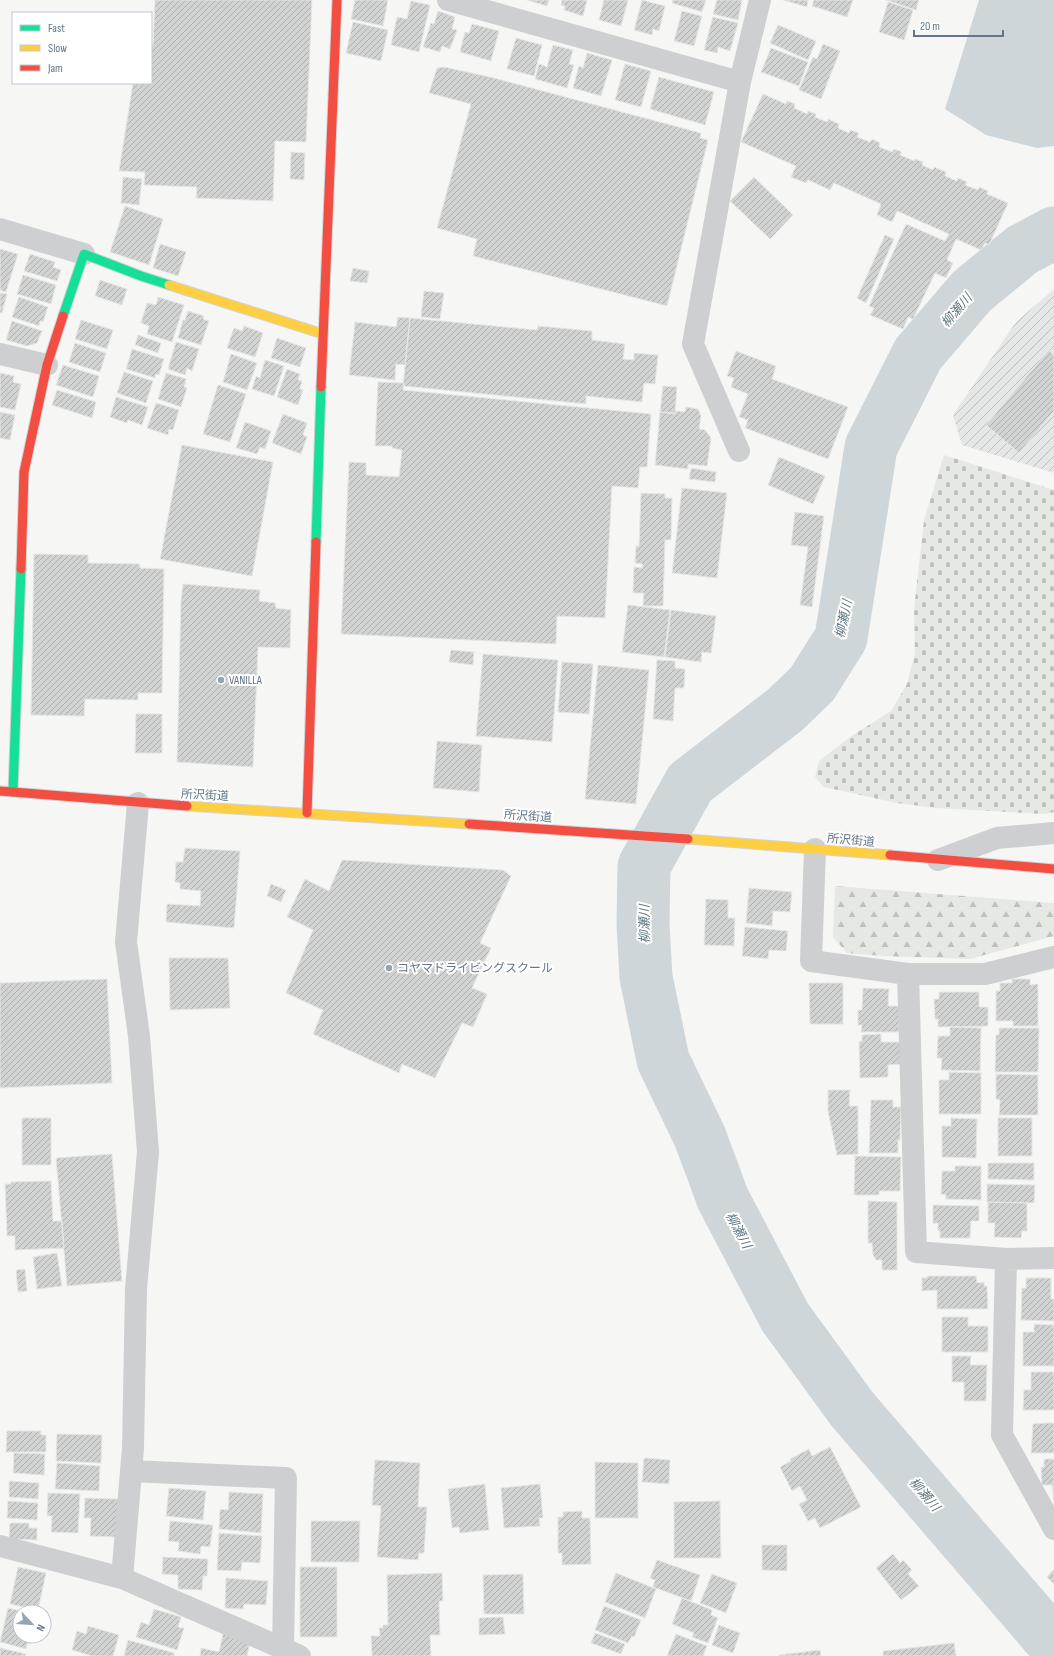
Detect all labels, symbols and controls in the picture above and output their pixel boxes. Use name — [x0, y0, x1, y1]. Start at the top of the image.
legend — [12, 12, 152, 84]
scale bar — [914, 12, 1003, 38]
text: 20 m — [920, 19, 940, 34]
text: Fast — [48, 21, 65, 36]
text: Slow — [48, 41, 67, 56]
text: Jam — [47, 61, 63, 76]
water label: 柳瀬川 — [938, 289, 977, 331]
water label: 柳瀬川 — [832, 597, 856, 640]
place label: VANILLA — [229, 673, 263, 688]
marker: VANILLA — [216, 675, 226, 685]
street label: 所沢街道 — [181, 787, 229, 804]
street label: 所沢街道 — [503, 807, 552, 826]
street label: 所沢街道 — [826, 831, 876, 850]
water label: 柳瀬川 — [637, 902, 653, 944]
place label: コヤマドライビングスクール — [397, 961, 553, 976]
marker: コヤマドライビングスクール — [384, 963, 394, 973]
water label: 柳瀬川 — [722, 1209, 755, 1253]
water label: 柳瀬川 — [905, 1475, 944, 1516]
north arrow — [12, 1604, 52, 1644]
text: N — [33, 1623, 48, 1634]

